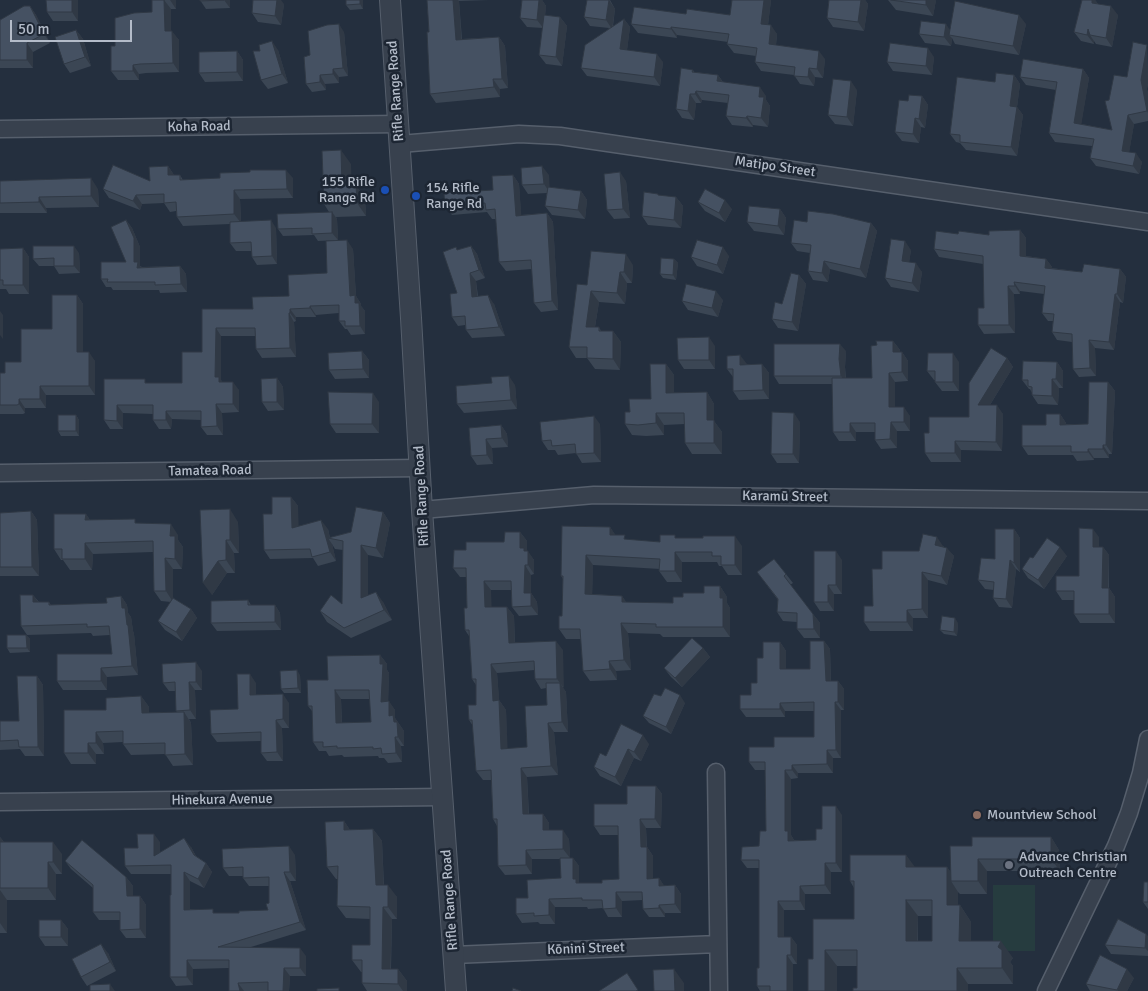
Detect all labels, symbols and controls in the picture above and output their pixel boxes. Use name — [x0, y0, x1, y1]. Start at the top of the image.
scale bar — [12, 10, 135, 42]
text: 50 m — [18, 20, 49, 38]
street label: Rifle Range Road — [384, 40, 408, 142]
street label: Koha Road — [167, 118, 231, 136]
street label: Matipo Street — [734, 153, 816, 181]
place label: 155 Rifle Range Rd — [319, 174, 375, 206]
place label: 154 Rifle Range Rd — [426, 180, 482, 212]
marker: 155 Rifle Range Rd — [379, 184, 391, 196]
marker: 154 Rifle Range Rd — [410, 190, 422, 202]
street label: Rifle Range Road — [411, 445, 433, 547]
street label: Tamatea Road — [168, 462, 252, 480]
street label: Karamū Street — [742, 488, 828, 506]
street label: Hinekura Avenue — [171, 791, 273, 809]
place label: Mountview School — [987, 807, 1097, 823]
marker: Mountview School — [971, 809, 983, 821]
street label: Rifle Range Road — [438, 849, 462, 951]
place label: Advance Christian Outreach Centre — [1019, 849, 1127, 882]
marker: Advance Christian Outreach Centre — [1003, 859, 1015, 871]
street label: Kōnini Street — [547, 939, 625, 959]

